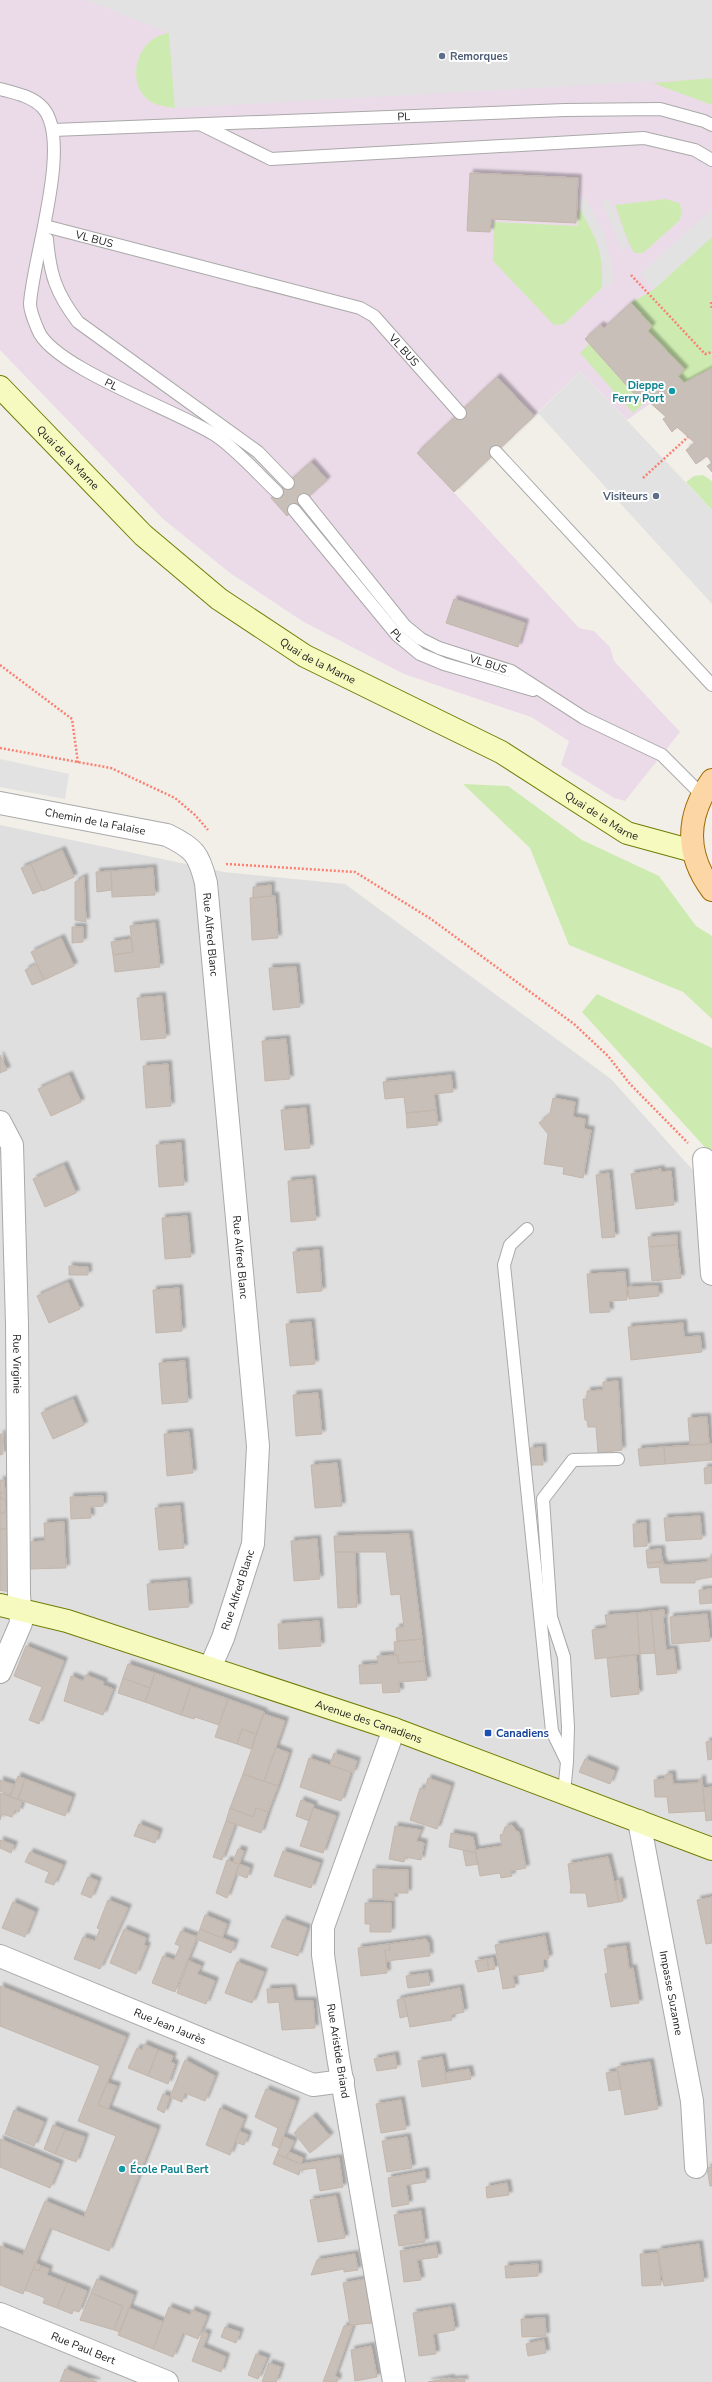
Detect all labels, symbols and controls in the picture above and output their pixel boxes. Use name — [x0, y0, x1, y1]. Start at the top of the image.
place label: Remorques — [450, 49, 508, 64]
marker: Remorques — [437, 51, 447, 61]
street label: PL — [397, 109, 411, 124]
street label: VL BUS — [73, 226, 115, 251]
street label: VL BUS — [385, 330, 423, 370]
street label: PL — [102, 374, 121, 394]
place label: Dieppe Ferry Port — [612, 378, 665, 406]
marker: Dieppe Ferry Port — [667, 386, 677, 396]
street label: Quai de la Marne — [33, 422, 103, 493]
place label: Visiteurs — [602, 489, 648, 504]
marker: Visiteurs — [651, 491, 661, 501]
street label: PL — [387, 625, 407, 645]
street label: Quai de la Marne — [277, 634, 359, 687]
street label: VL BUS — [467, 650, 509, 677]
street label: Quai de la Marne — [562, 788, 640, 843]
street label: Chemin de la Falaise — [44, 804, 147, 838]
street label: Rue Alfred Blanc — [199, 892, 222, 977]
street label: Rue Alfred Blanc — [229, 1215, 252, 1300]
street label: Rue Virginie — [10, 1334, 25, 1394]
street label: Rue Alfred Blanc — [218, 1548, 258, 1632]
street label: Avenue des Canadiens — [313, 1696, 425, 1747]
place label: Canadiens — [496, 1726, 549, 1741]
marker: Canadiens — [483, 1728, 493, 1738]
street label: Impasse Suzanne — [656, 1949, 687, 2037]
street label: Rue Aristide Briand — [323, 2002, 353, 2100]
street label: Rue Jean Jaurès — [132, 2004, 209, 2048]
place label: École Paul Bert — [130, 2161, 209, 2177]
marker: École Paul Bert — [117, 2164, 127, 2174]
street label: Rue Paul Bert — [49, 2328, 118, 2368]

